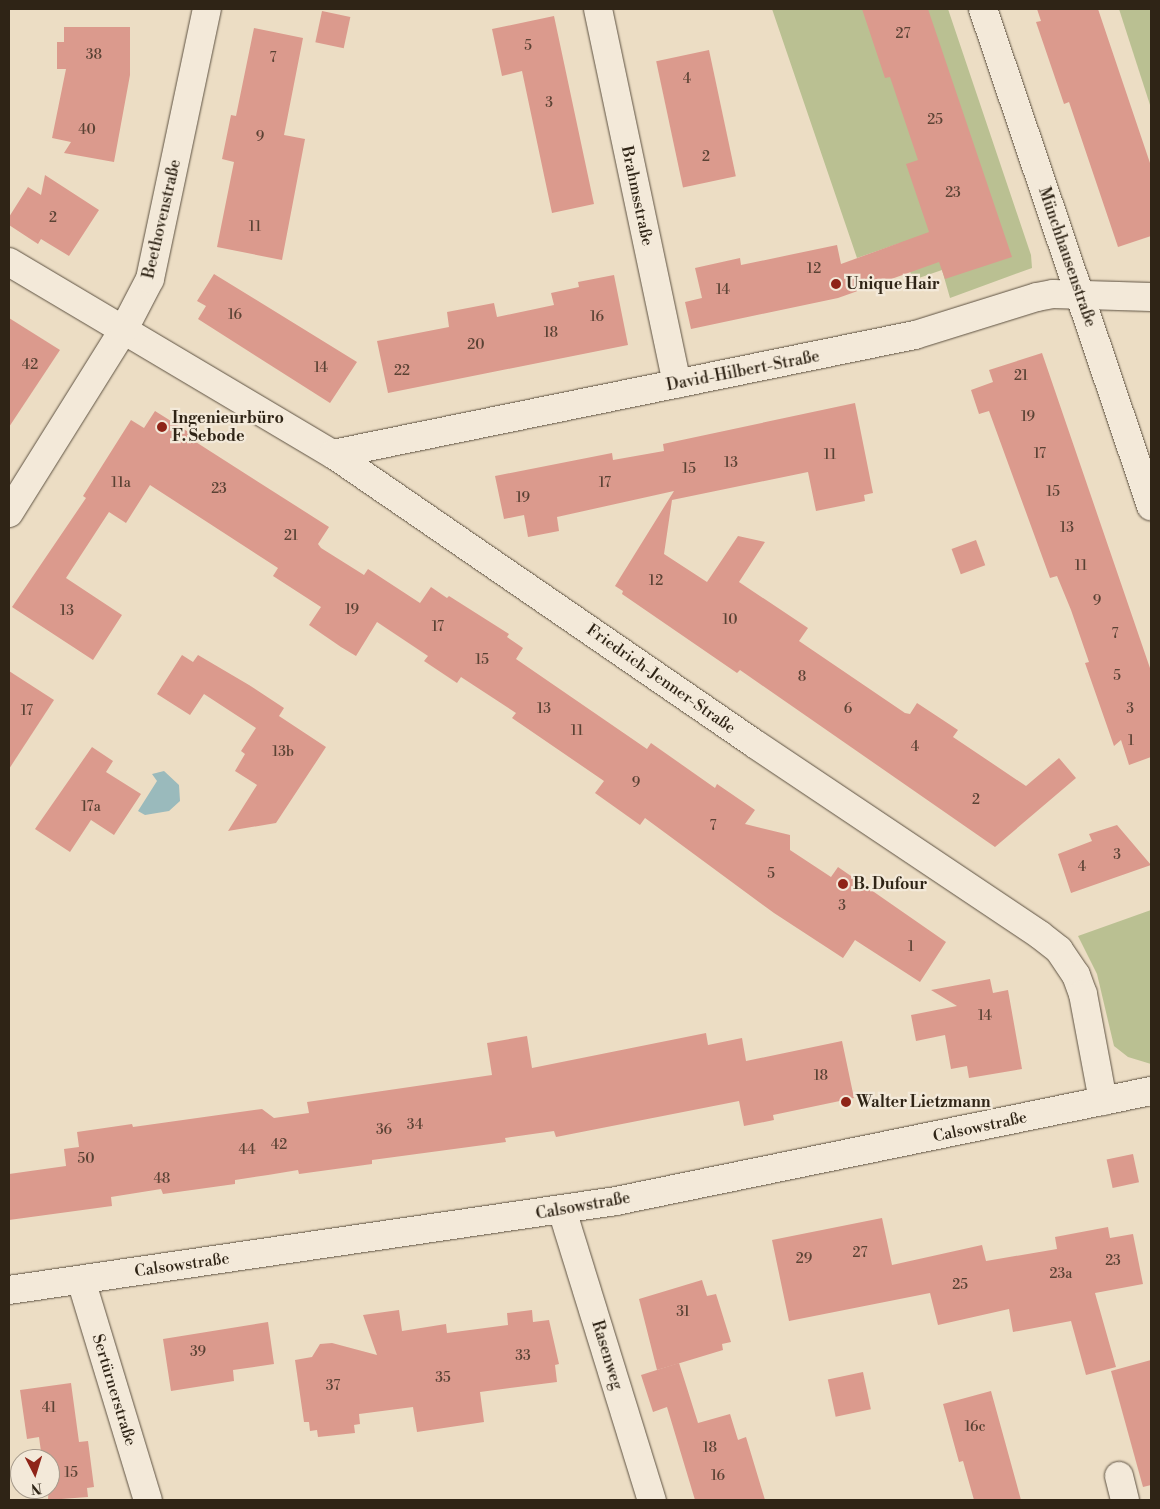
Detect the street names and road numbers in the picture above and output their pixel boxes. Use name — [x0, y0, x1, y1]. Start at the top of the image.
street label: Brahmsstraße — [617, 144, 657, 248]
street label: Beethovenstraße — [139, 158, 185, 280]
street label: Münchhausenstraße — [1034, 185, 1100, 329]
street label: David-Hilbert-Straße — [665, 347, 821, 395]
street label: Friedrich-Jenner-Straße — [583, 620, 739, 738]
street label: Calsowstraße — [931, 1108, 1029, 1146]
street label: Calsowstraße — [534, 1188, 632, 1224]
street label: Calsowstraße — [133, 1249, 231, 1281]
street label: Rasenweg — [587, 1318, 627, 1392]
street label: Sertürnerstraße — [88, 1332, 140, 1448]

